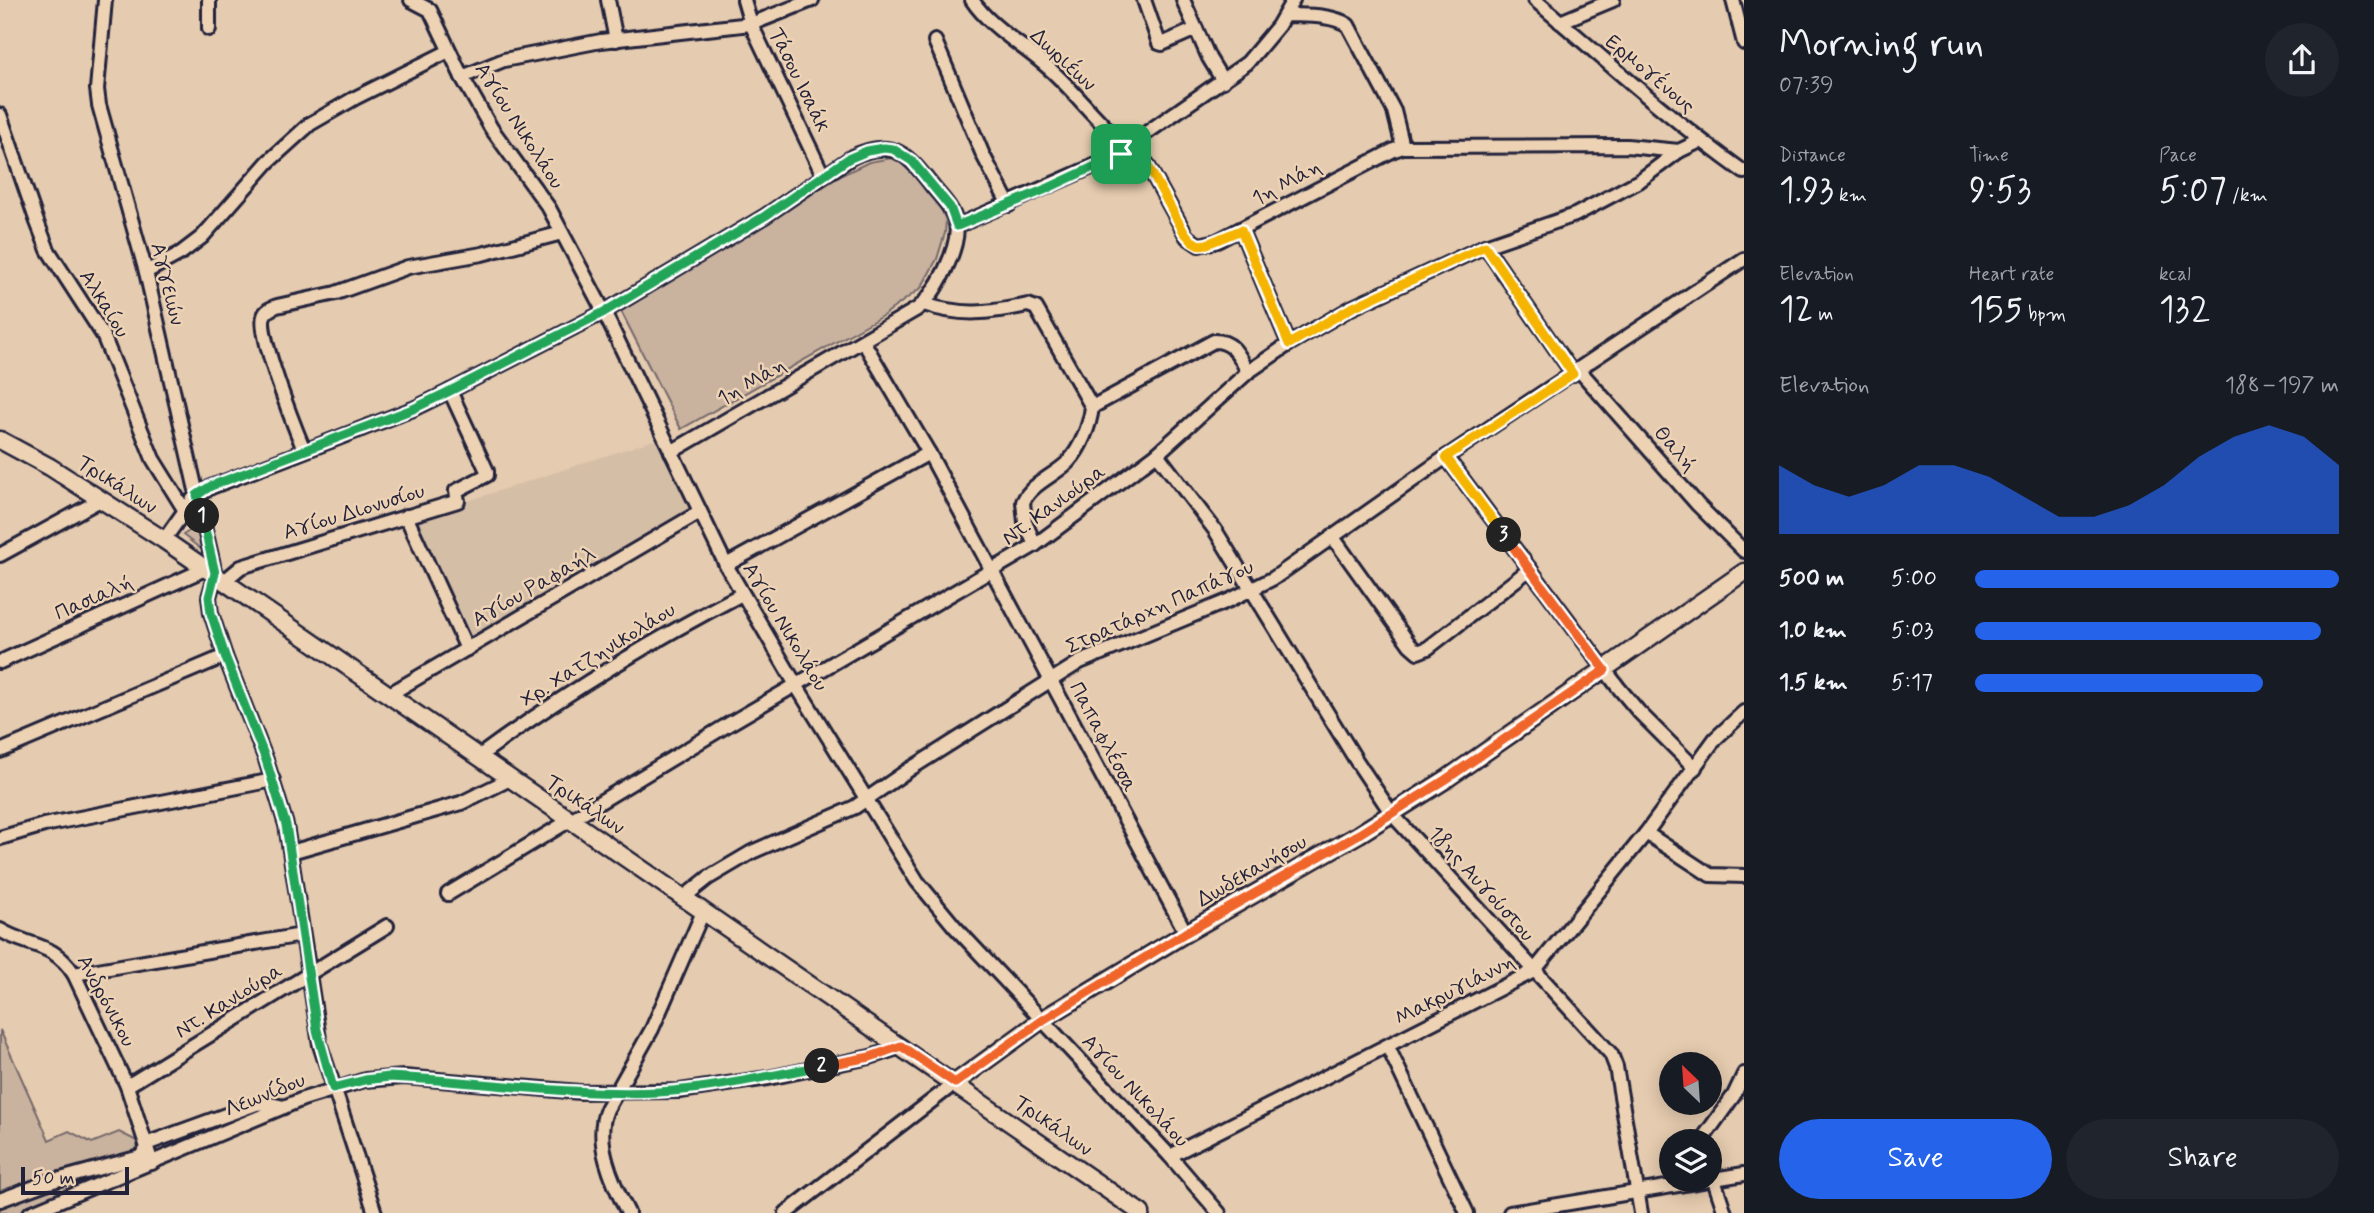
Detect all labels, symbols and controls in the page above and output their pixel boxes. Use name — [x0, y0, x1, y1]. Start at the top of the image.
text: Morning run — [1779, 20, 1984, 69]
street label: Δωριέων — [1024, 21, 1103, 98]
street label: Τάσου Ισαάκ — [762, 23, 836, 137]
button: share — [2265, 23, 2339, 97]
street label: Ερμογένους — [1599, 27, 1702, 120]
street label: Αγίου Νικολάου — [468, 57, 570, 195]
text: 07:39 — [1779, 71, 1834, 101]
pin — [1091, 124, 1151, 184]
icon: arrive — [1102, 135, 1140, 173]
text: Distance — [1779, 143, 1846, 168]
text: Time — [1969, 143, 2009, 168]
text: Pace — [2159, 143, 2197, 168]
street label: 1η Μάη — [1247, 153, 1327, 213]
text: 1.93 — [1779, 168, 1834, 214]
text: 9:53 — [1969, 168, 2031, 214]
text: 5:07 — [2159, 168, 2227, 214]
text: km — [1834, 183, 1867, 208]
text: /km — [2227, 183, 2268, 208]
street label: Αγγειών — [143, 240, 191, 328]
text: Elevation — [1779, 262, 1854, 287]
text: Heart rate — [1969, 262, 2054, 287]
text: kcal — [2159, 262, 2191, 287]
street label: Αλκαίου — [72, 265, 136, 343]
text: 12 — [1779, 287, 1813, 333]
text: 155 — [1969, 287, 2023, 333]
text: 132 — [2159, 287, 2210, 333]
text: m — [1813, 302, 1833, 327]
text: bpm — [2023, 302, 2066, 327]
street label: 1η Μάη — [713, 351, 791, 413]
text: Elevation — [1779, 371, 1870, 401]
text: 188–197 m — [2225, 371, 2339, 401]
street label: Θαλή — [1647, 420, 1703, 478]
street label: Τρικάλων — [72, 449, 162, 521]
street label: Ντ. Κανιούρα — [996, 458, 1112, 552]
street label: Αγίου Διονυσίου — [280, 477, 428, 547]
pin: 1 — [184, 498, 220, 534]
text: 1 — [197, 503, 206, 528]
pin: 3 — [1486, 518, 1522, 552]
text: 3 — [1499, 522, 1508, 547]
street label: Αγίου Ραφαήλ — [467, 540, 601, 634]
street label: Στρατάρχη Παπάγου — [1062, 553, 1258, 661]
street label: Αγίου Νικολάου — [736, 558, 834, 696]
text: 500 m — [1779, 564, 1844, 594]
text: 5:00 — [1891, 564, 1937, 594]
street label: Πασιαλή — [50, 568, 138, 628]
street label: Χρ. Χατζηνικολάου — [515, 596, 681, 714]
text: 1.0 km — [1779, 616, 1847, 646]
text: 5:03 — [1891, 616, 1934, 646]
text: 1.5 km — [1779, 668, 1848, 698]
text: 5:17 — [1891, 668, 1933, 698]
street label: Παπαφλέσσα — [1062, 677, 1145, 797]
street label: Τρικάλων — [540, 768, 630, 842]
street label: 18ης Αυγούστου — [1422, 820, 1540, 948]
street label: Δωδεκανήσου — [1192, 828, 1312, 914]
street label: Μακρυγιάννη — [1390, 948, 1520, 1032]
street label: Ανδρόνικου — [70, 950, 142, 1052]
street label: Ντ. Κανιούρα — [170, 957, 288, 1045]
street label: Αγίου Νικολάου — [1075, 1028, 1195, 1154]
pin: 2 — [804, 1048, 840, 1084]
north arrow — [1659, 1052, 1722, 1115]
map controls — [1659, 1052, 1722, 1192]
text: 2 — [817, 1053, 826, 1078]
street label: Λεωνίδου — [220, 1066, 310, 1124]
street label: Τρικάλων — [1008, 1089, 1098, 1163]
button: Save — [1779, 1119, 2052, 1199]
button: Share — [2066, 1119, 2339, 1199]
button: layers — [1659, 1129, 1722, 1192]
scale bar — [21, 1164, 130, 1196]
text: 50 m — [32, 1166, 75, 1191]

